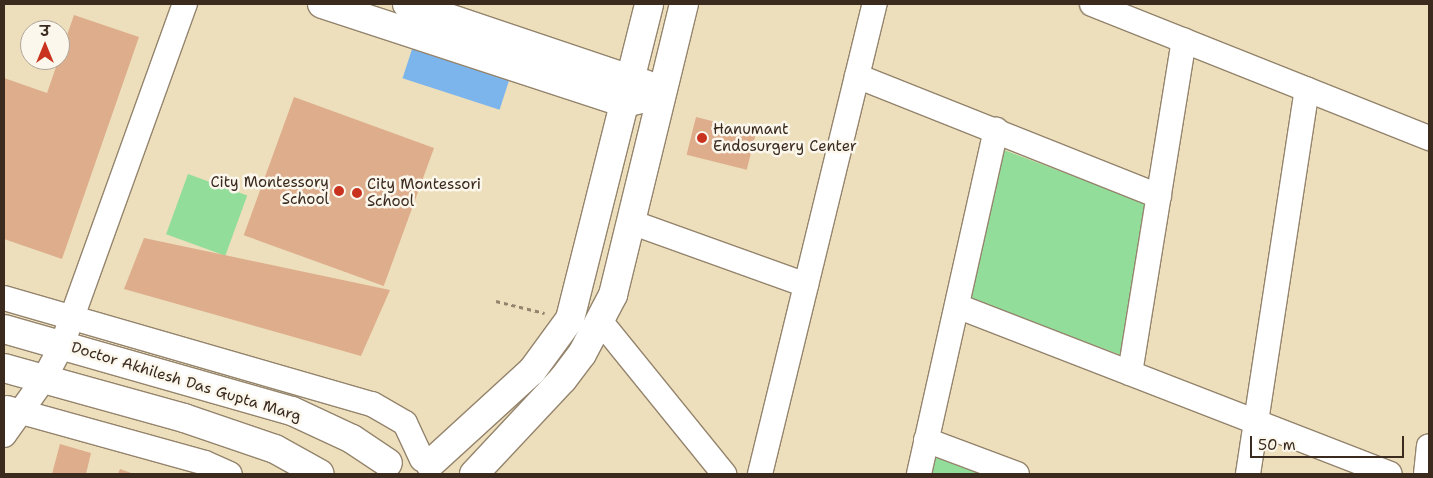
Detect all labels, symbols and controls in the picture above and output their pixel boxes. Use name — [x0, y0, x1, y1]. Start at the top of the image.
north arrow — [20, 20, 70, 70]
text: उ — [40, 22, 50, 40]
place label: Hanumant Endosurgery Center — [713, 120, 857, 155]
marker: Hanumant Endosurgery Center — [695, 131, 709, 145]
place label: City Montessory School — [210, 173, 329, 208]
place label: City Montessori School — [367, 175, 481, 210]
marker: City Montessory School — [333, 185, 345, 197]
marker: City Montessori School — [351, 187, 363, 199]
street label: Doctor Akhilesh Das Gupta Marg — [69, 338, 303, 426]
scale bar — [1253, 426, 1407, 458]
text: 50 m — [1258, 435, 1296, 455]

